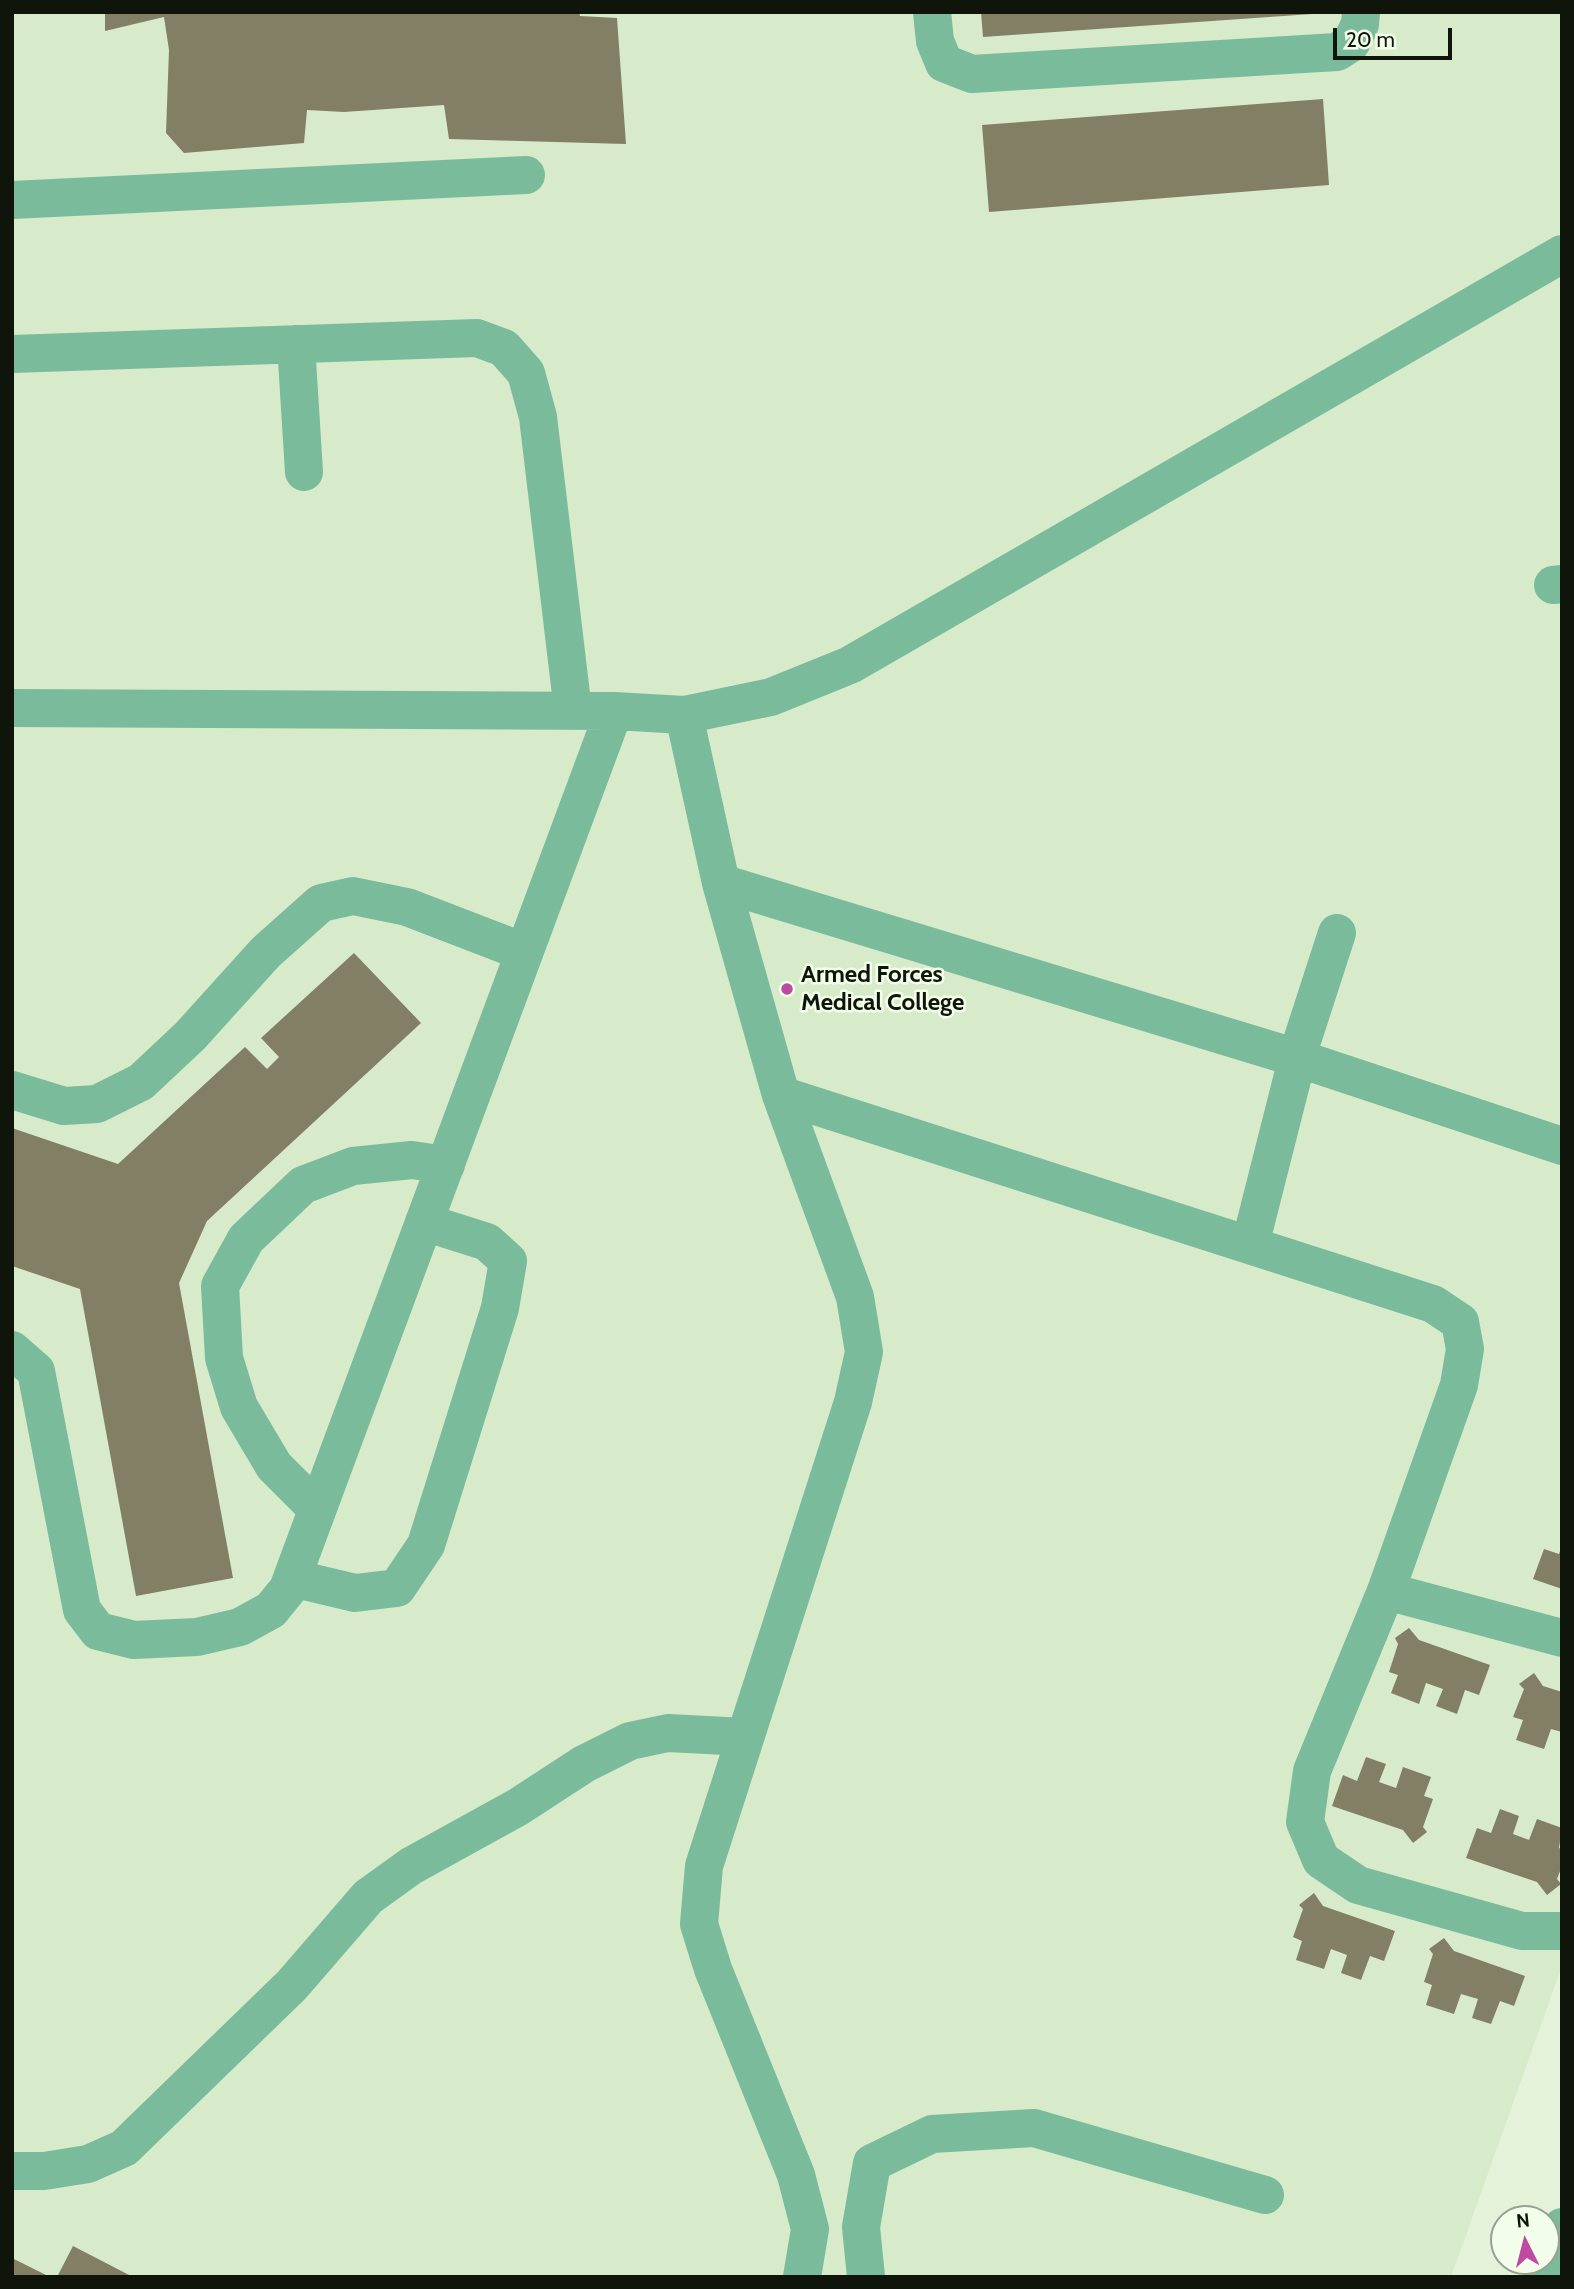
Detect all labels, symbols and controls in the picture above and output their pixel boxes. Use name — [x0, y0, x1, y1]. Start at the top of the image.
scale bar — [1336, 14, 1455, 58]
text: 20 m — [1346, 27, 1395, 52]
place label: Armed Forces Medical College — [801, 961, 964, 1017]
marker: Armed Forces Medical College — [779, 981, 795, 997]
north arrow — [1490, 2205, 1560, 2275]
text: N — [1515, 2208, 1531, 2233]

